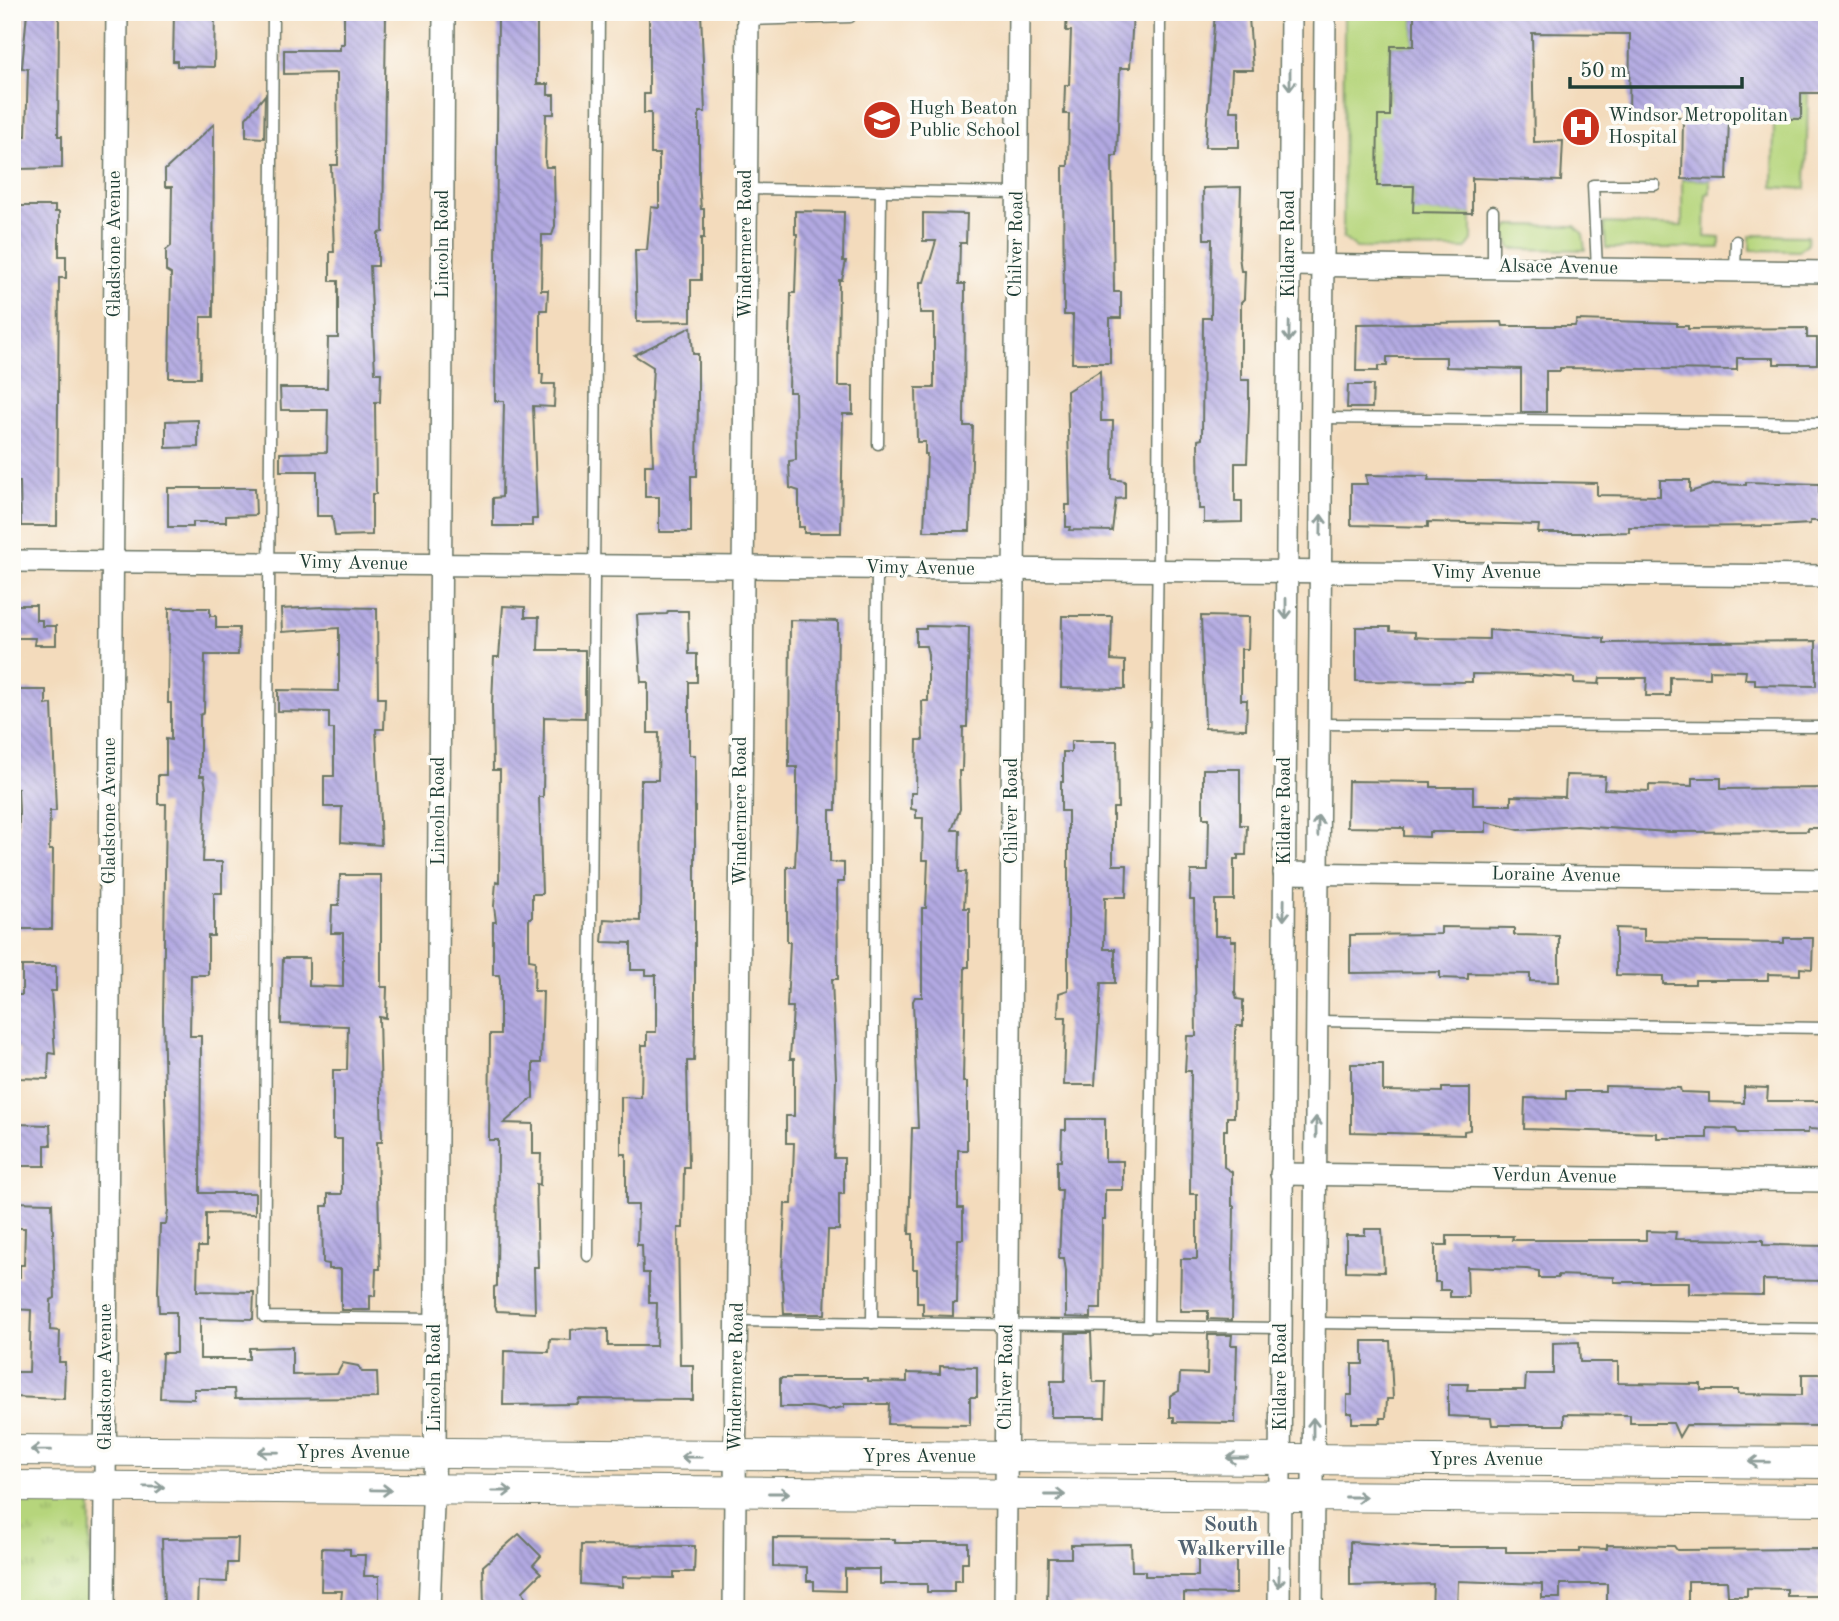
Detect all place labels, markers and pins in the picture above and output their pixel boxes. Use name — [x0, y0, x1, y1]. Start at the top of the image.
school or university icon: Hugh Beaton Public School — [861, 99, 903, 141]
place label: Hugh Beaton Public School — [909, 100, 1020, 141]
hospital icon: Windsor Metropolitan Hospital — [1560, 106, 1602, 148]
place label: Windsor Metropolitan Hospital — [1608, 107, 1788, 148]

